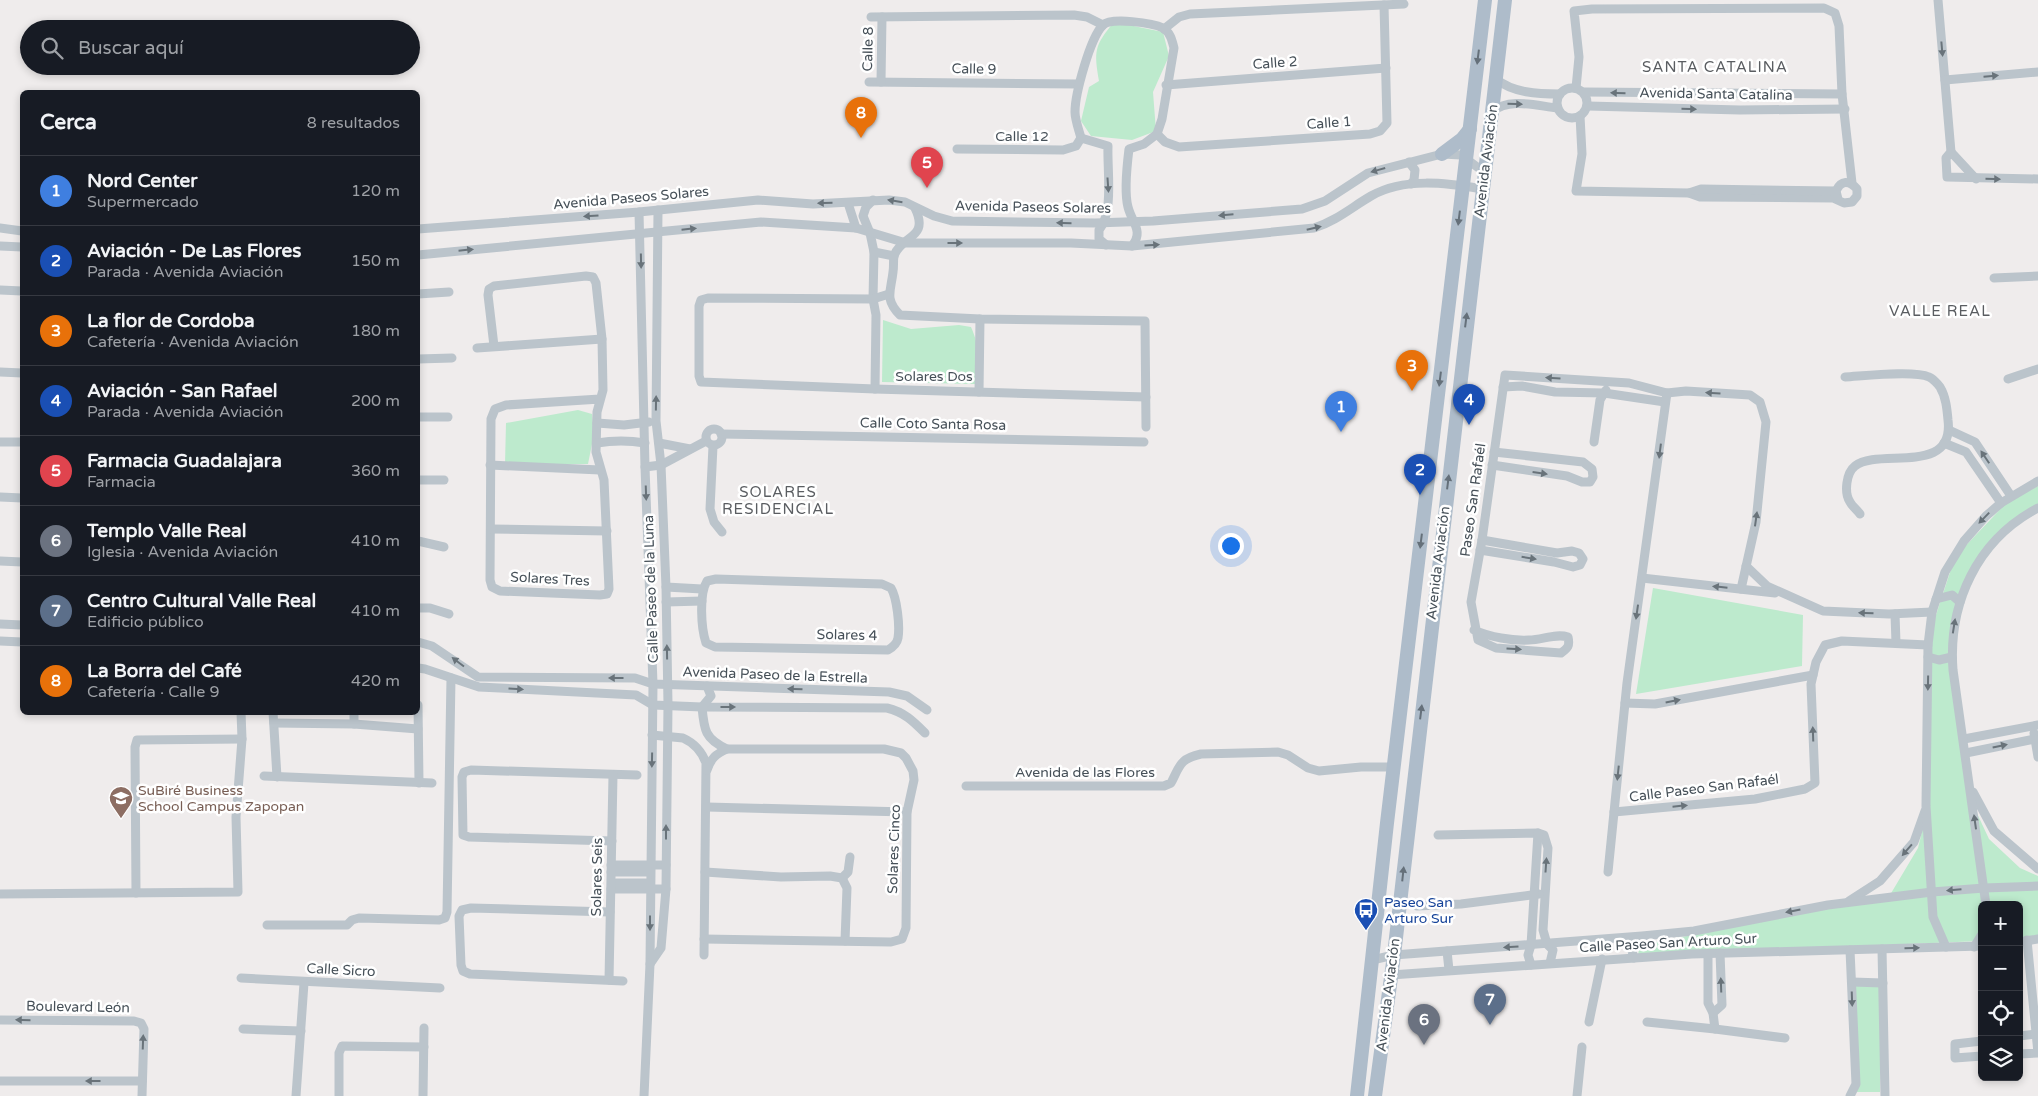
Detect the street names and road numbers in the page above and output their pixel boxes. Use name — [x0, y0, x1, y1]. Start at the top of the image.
street label: Calle 8 — [859, 26, 877, 72]
street label: Calle 2 — [1252, 53, 1298, 73]
street label: Calle 9 — [951, 60, 997, 78]
street label: Avenida Santa Catalina — [1639, 84, 1793, 104]
street label: Avenida Aviación — [1471, 103, 1501, 219]
street label: Calle 1 — [1306, 113, 1352, 133]
street label: Calle 12 — [995, 128, 1049, 145]
street label: Avenida Paseos Solares — [552, 183, 710, 213]
street label: Avenida Paseos Solares — [955, 197, 1112, 217]
street label: Solares Dos — [895, 368, 973, 385]
street label: Calle Coto Santa Rosa — [860, 414, 1006, 434]
street label: Paseo San Rafaél — [1457, 442, 1489, 558]
street label: Avenida Aviación — [1423, 505, 1453, 621]
street label: Calle Paseo de la Luna — [640, 515, 662, 663]
street label: Solares Tres — [510, 568, 590, 590]
street label: Solares 4 — [816, 626, 878, 644]
street label: Avenida Paseo de la Estrella — [682, 663, 868, 687]
street label: Avenida de las Flores — [1015, 764, 1155, 781]
street label: Calle Paseo San Rafaél — [1628, 770, 1780, 806]
street label: Solares Cinco — [884, 804, 904, 894]
street label: Solares Seis — [588, 837, 606, 916]
street label: Calle Paseo San Arturo Sur — [1579, 930, 1758, 956]
street label: Avenida Aviación — [1373, 937, 1403, 1053]
street label: Calle Sicro — [306, 960, 376, 980]
street label: Boulevard León — [26, 998, 130, 1016]

